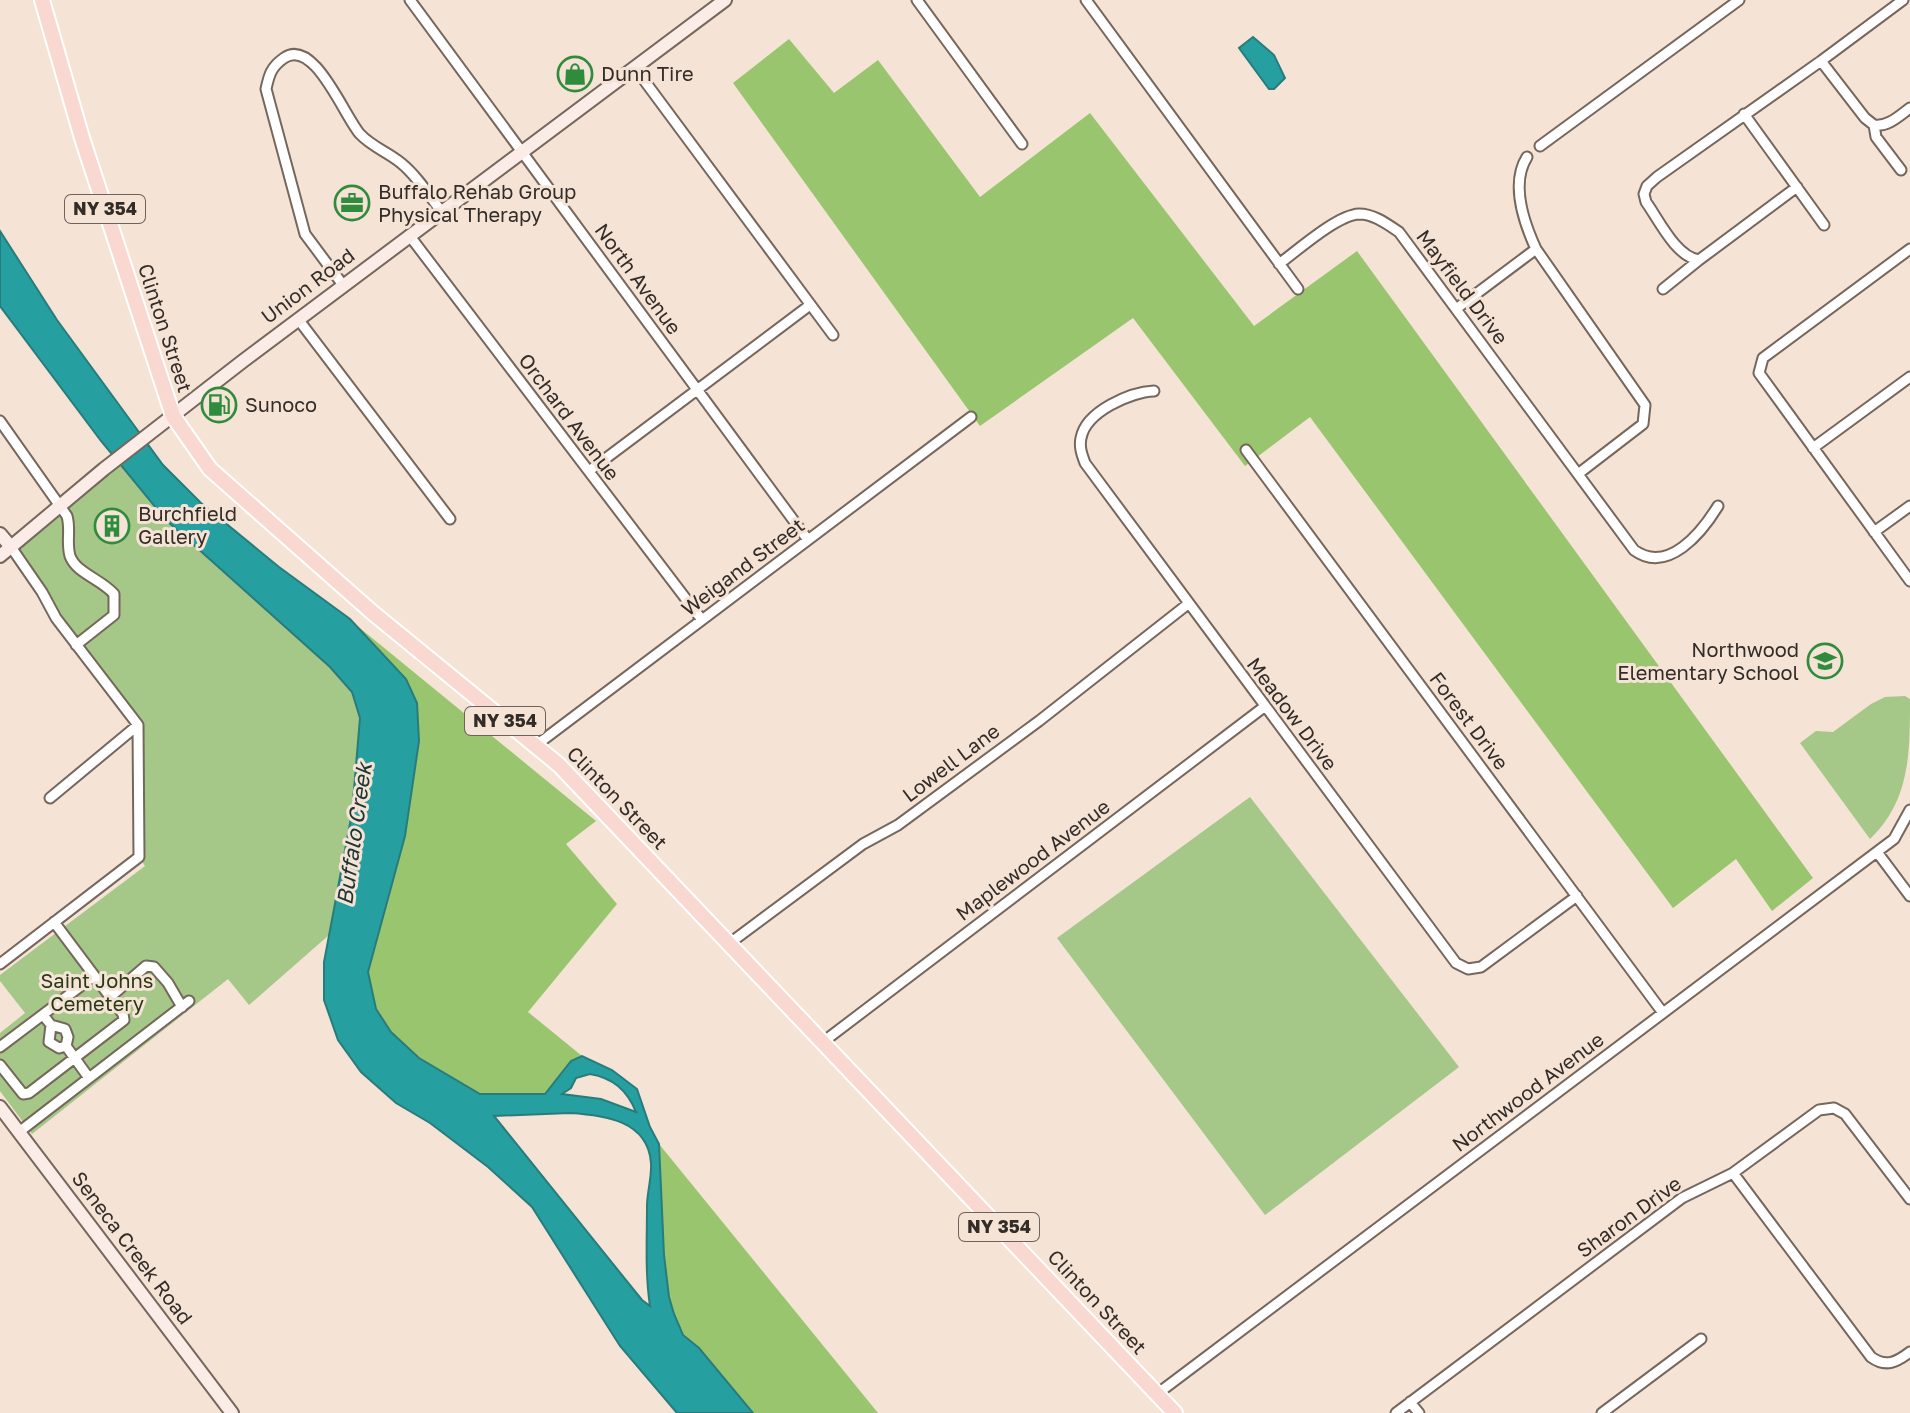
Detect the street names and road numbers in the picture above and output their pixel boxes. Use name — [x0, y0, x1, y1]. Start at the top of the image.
road number: NY 354 — [65, 195, 145, 223]
street label: North Avenue — [591, 218, 687, 339]
street label: Mayfield Drive — [1412, 224, 1514, 348]
street label: Union Road — [256, 242, 359, 328]
street label: Clinton Street — [134, 260, 198, 395]
street label: Orchard Avenue — [514, 348, 625, 484]
street label: Weigand Street — [676, 512, 809, 620]
street label: Meadow Drive — [1243, 652, 1343, 775]
street label: Forest Drive — [1425, 667, 1514, 774]
road number: NY 354 — [465, 707, 545, 735]
street label: Lowell Lane — [897, 718, 1004, 806]
street label: Clinton Street — [563, 741, 673, 854]
street label: Maplewood Avenue — [951, 794, 1114, 925]
street label: Northwood Avenue — [1447, 1026, 1608, 1156]
street label: Seneca Creek Road — [67, 1166, 198, 1329]
street label: Sharon Drive — [1572, 1170, 1685, 1262]
road number: NY 354 — [959, 1213, 1039, 1241]
street label: Clinton Street — [1043, 1244, 1152, 1358]

